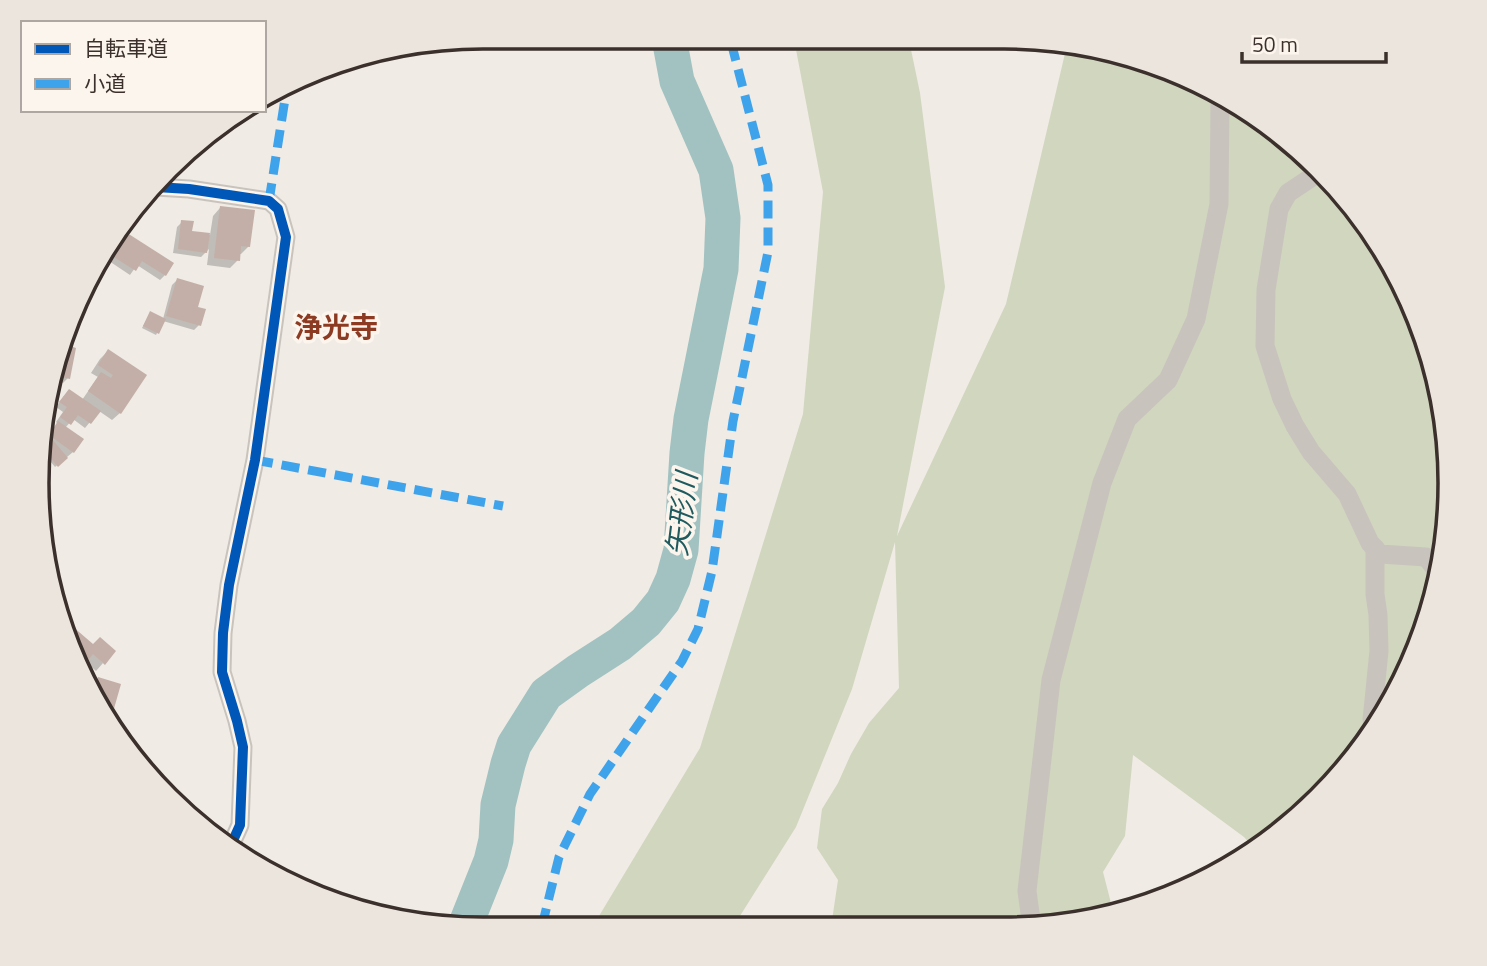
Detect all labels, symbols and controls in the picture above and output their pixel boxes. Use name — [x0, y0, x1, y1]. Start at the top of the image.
legend — [21, 21, 266, 112]
scale bar — [1242, 21, 1386, 65]
text: 50 m — [1252, 28, 1298, 60]
text: 自転車道 — [84, 32, 168, 64]
text: 小道 — [84, 67, 126, 99]
district label: 浄光寺 — [294, 305, 378, 348]
water label: 矢形川 — [655, 467, 708, 558]

